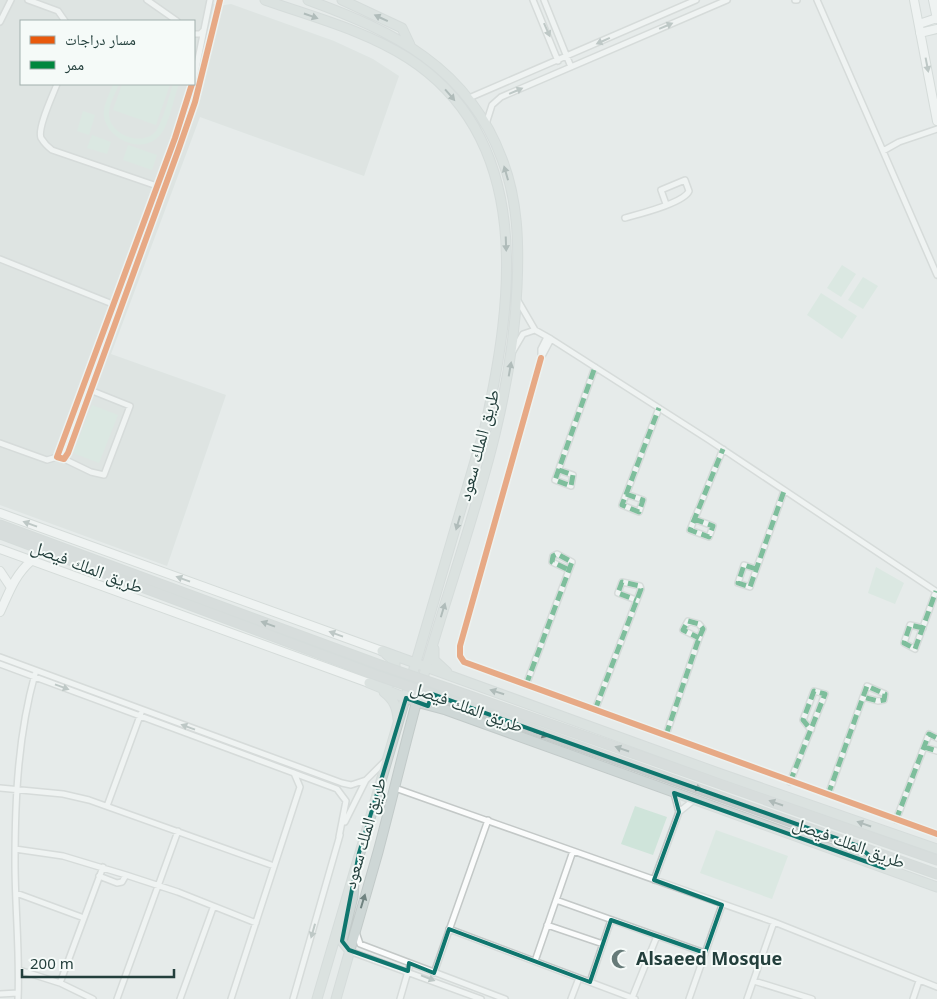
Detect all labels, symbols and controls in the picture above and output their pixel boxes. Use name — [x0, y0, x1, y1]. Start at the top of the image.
one-way arrow — [303, 13, 318, 20]
one-way arrow — [374, 14, 388, 22]
legend — [20, 20, 195, 85]
one-way arrow — [659, 22, 673, 30]
one-way arrow — [543, 23, 551, 37]
text: مسار دراجات — [65, 29, 136, 49]
one-way arrow — [596, 37, 610, 45]
text: ممر — [64, 54, 84, 74]
one-way arrow — [923, 58, 931, 74]
one-way arrow — [509, 86, 523, 94]
one-way arrow — [444, 88, 456, 100]
one-way arrow — [502, 166, 510, 181]
one-way arrow — [503, 236, 511, 252]
one-way arrow — [506, 361, 514, 377]
street label: طريق الملك سعود — [452, 386, 504, 503]
one-way arrow — [454, 516, 462, 531]
one-way arrow — [23, 519, 38, 527]
street label: طريق الملك فيصل — [28, 534, 147, 598]
one-way arrow — [175, 575, 190, 583]
one-way arrow — [440, 602, 448, 617]
one-way arrow — [261, 619, 276, 627]
one-way arrow — [328, 630, 343, 638]
street label: طريق الملك فيصل — [408, 675, 527, 738]
one-way arrow — [55, 683, 70, 691]
one-way arrow — [489, 688, 504, 696]
one-way arrow — [181, 723, 196, 730]
one-way arrow — [534, 731, 549, 738]
one-way arrow — [615, 745, 630, 752]
street label: طريق الملك سعود — [337, 774, 391, 891]
one-way arrow — [688, 783, 703, 791]
one-way arrow — [768, 799, 783, 806]
street label: طريق الملك فيصل — [790, 811, 909, 874]
one-way arrow — [856, 820, 871, 828]
one-way arrow — [360, 894, 367, 909]
one-way arrow — [308, 924, 316, 939]
scale bar — [22, 946, 175, 978]
place label: Alsaeed Mosque — [636, 946, 782, 970]
mosque icon: Alsaeed Mosque — [610, 948, 632, 970]
text: 200 m — [30, 953, 74, 973]
one-way arrow — [421, 975, 435, 983]

